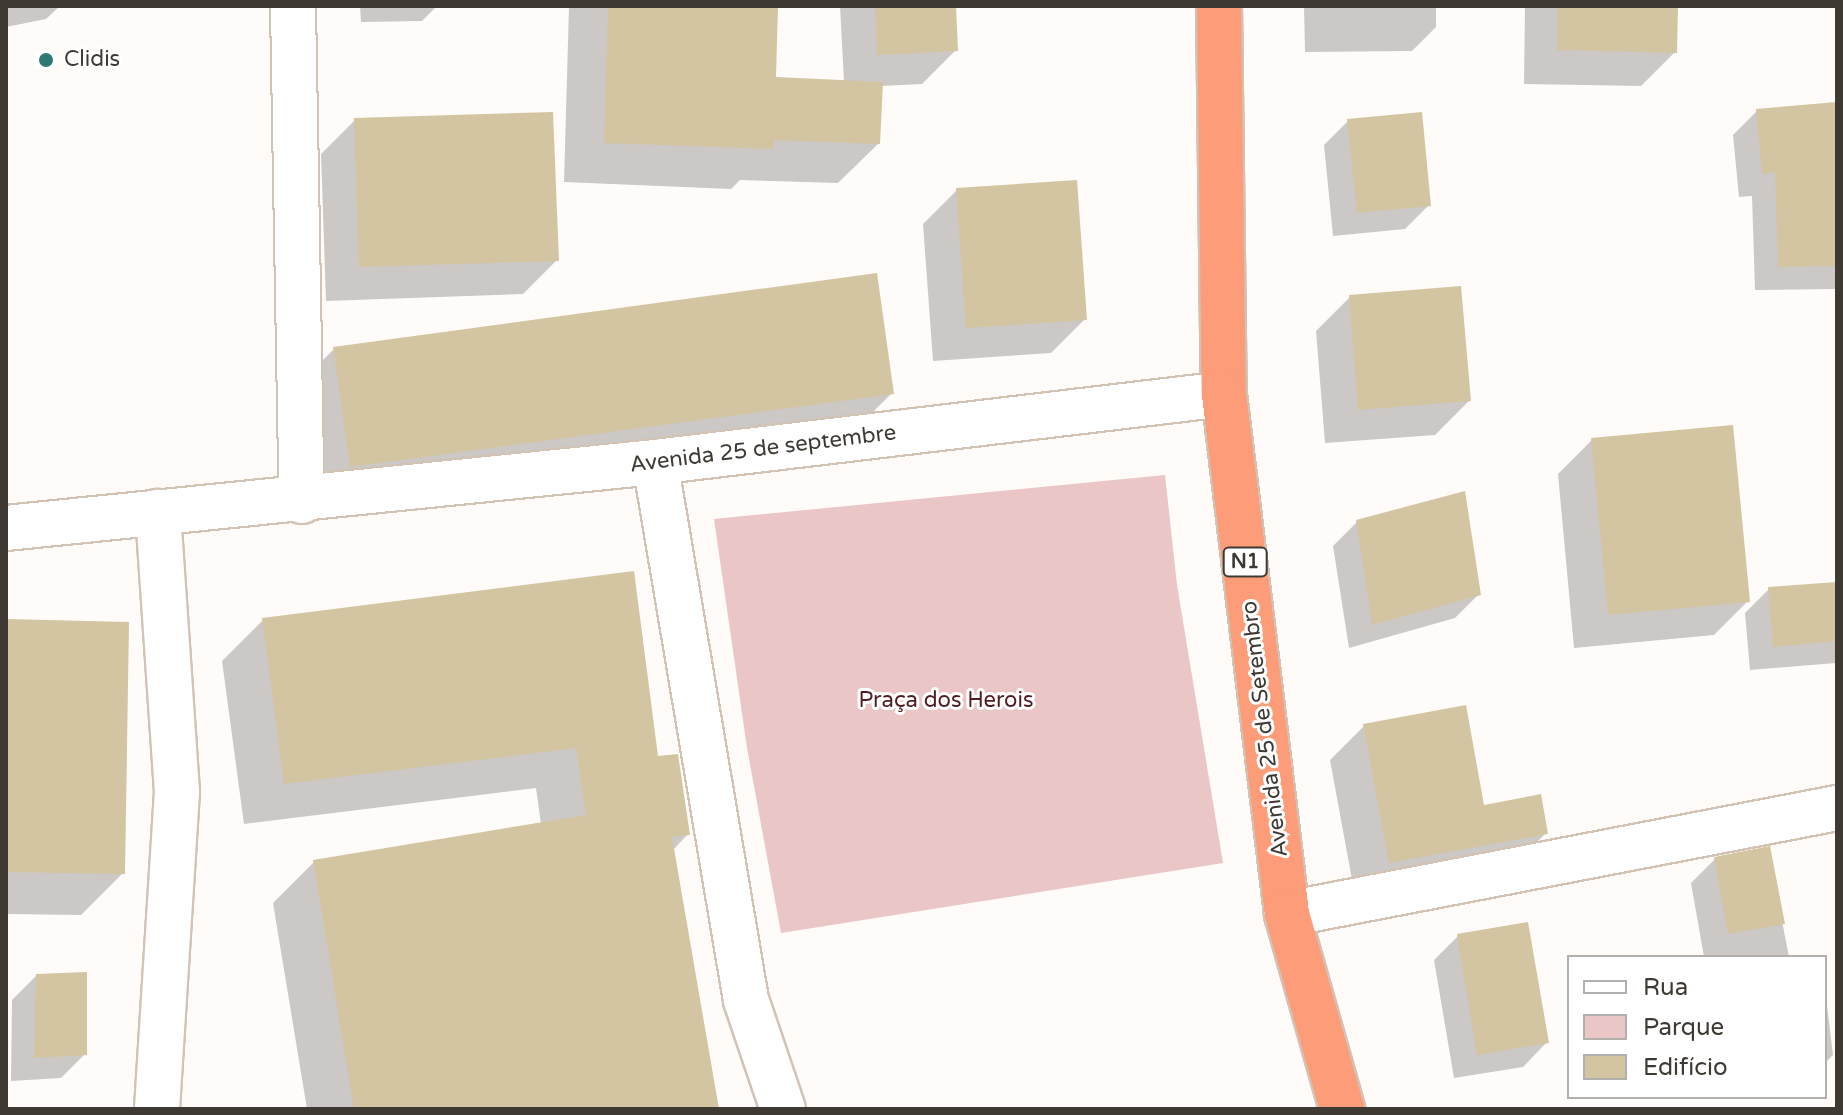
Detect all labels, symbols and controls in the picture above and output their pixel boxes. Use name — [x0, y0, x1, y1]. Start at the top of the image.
place label: Clidis — [64, 47, 120, 73]
marker: Clidis — [35, 49, 57, 71]
street label: Avenida 25 de septembre — [628, 420, 898, 478]
road number: N1 — [1221, 546, 1269, 578]
street label: Avenida 25 de Setembro — [1236, 599, 1294, 859]
park label: Praça dos Herois — [858, 688, 1034, 714]
legend — [1567, 955, 1827, 1099]
text: Rua — [1643, 973, 1688, 1002]
text: Parque — [1643, 1013, 1724, 1042]
text: Edifício — [1643, 1053, 1728, 1082]

